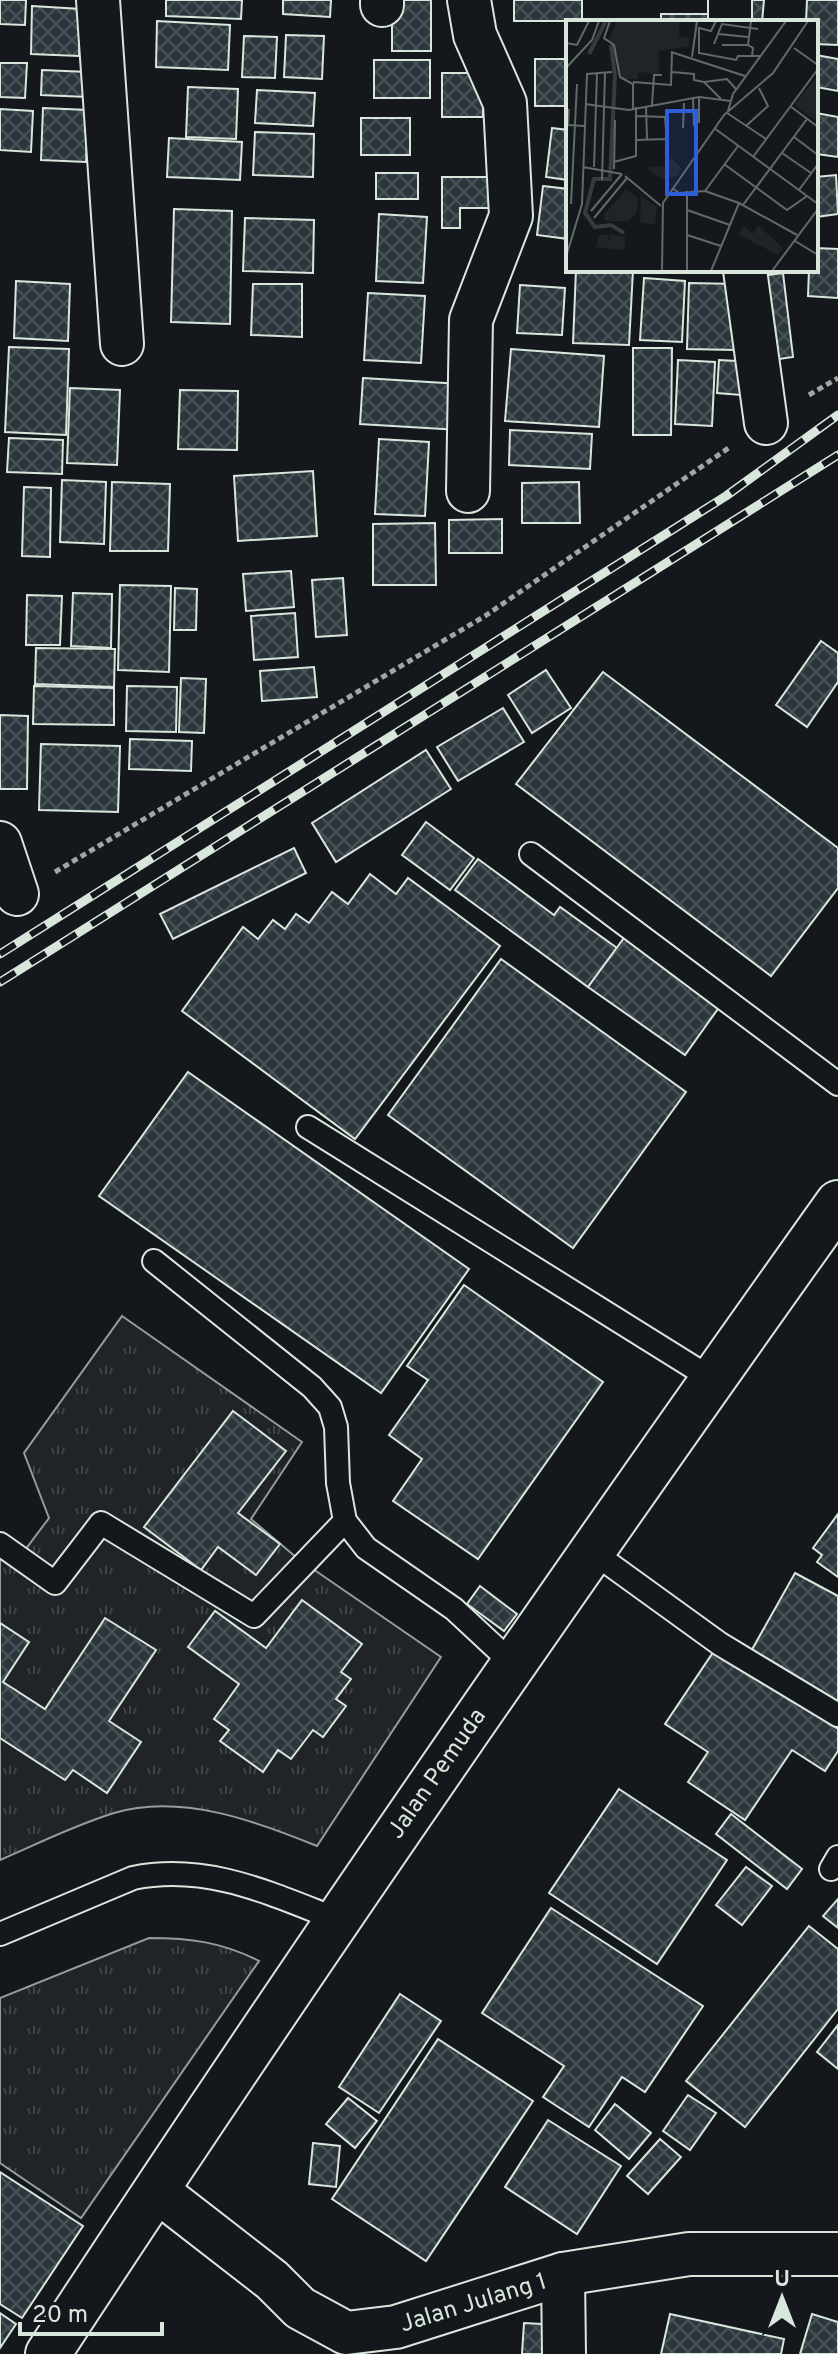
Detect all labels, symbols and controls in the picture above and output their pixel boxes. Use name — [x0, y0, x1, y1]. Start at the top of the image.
inset map — [566, 20, 818, 272]
street label: Jalan Pemuda — [382, 1703, 494, 1845]
north arrow — [742, 2258, 822, 2338]
street label: Jalan Julang 1 — [397, 2267, 551, 2340]
text: U — [774, 2267, 790, 2294]
scale bar — [20, 2286, 162, 2336]
text: 20 m — [32, 2301, 88, 2331]

